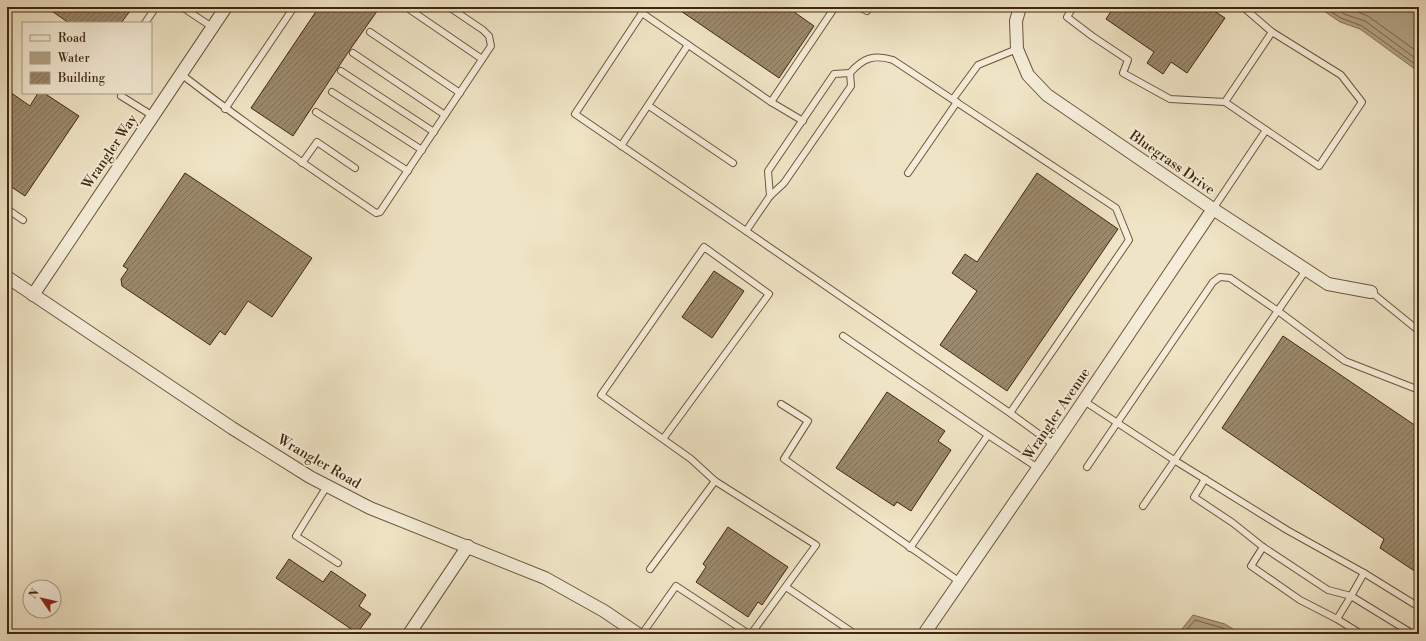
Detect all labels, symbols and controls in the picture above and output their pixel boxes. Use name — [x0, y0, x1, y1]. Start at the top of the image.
legend — [22, 22, 152, 94]
text: Road — [58, 31, 86, 46]
text: Water — [57, 51, 90, 66]
text: Building — [57, 71, 106, 86]
street label: Wrangler Way — [78, 111, 142, 194]
street label: Bluegrass Drive — [1125, 126, 1218, 199]
street label: Wrangler Avenue — [1019, 365, 1094, 464]
street label: Wrangler Road — [273, 430, 364, 493]
north arrow — [22, 579, 62, 619]
text: N — [26, 586, 43, 601]

